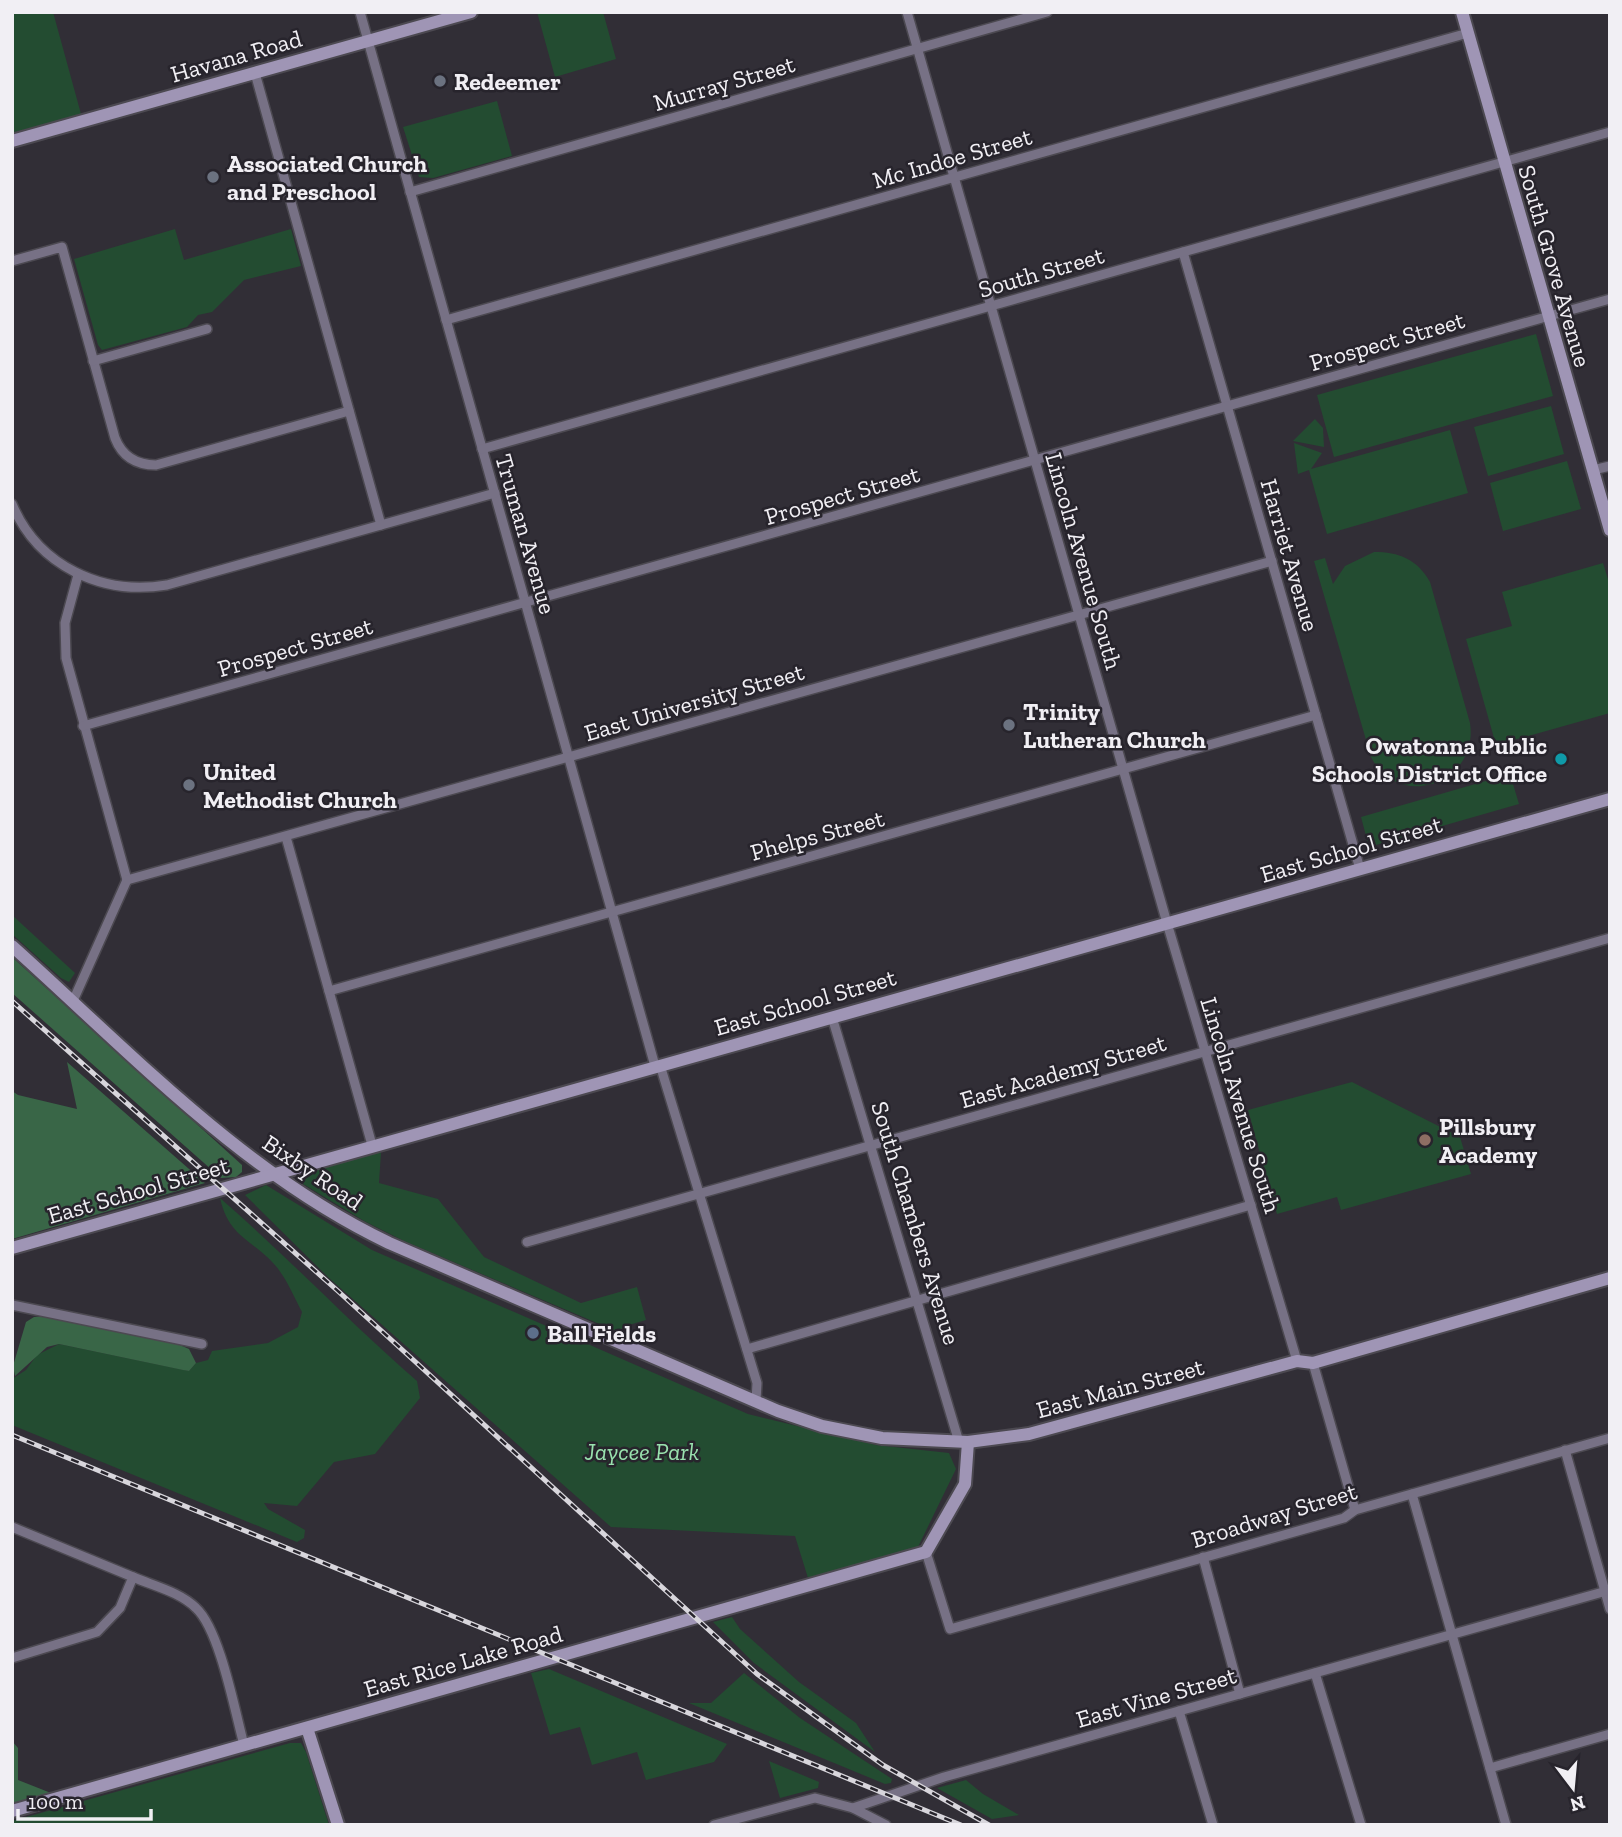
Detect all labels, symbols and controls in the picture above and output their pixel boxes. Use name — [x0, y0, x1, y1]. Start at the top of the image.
street label: Havana Road — [167, 23, 305, 89]
street label: Murray Street — [650, 49, 798, 117]
place label: Redeemer — [454, 67, 561, 96]
marker: Redeemer — [432, 73, 448, 89]
street label: Mc Indoe Street — [869, 121, 1035, 195]
place label: Associated Church and Preschool — [227, 149, 427, 206]
street label: South Grove Avenue — [1512, 162, 1598, 370]
marker: Associated Church and Preschool — [205, 169, 221, 185]
street label: South Street — [975, 240, 1107, 304]
street label: Prospect Street — [1306, 305, 1468, 377]
street label: Lincoln Avenue South — [1039, 449, 1129, 673]
street label: Truman Avenue — [489, 451, 563, 617]
street label: Prospect Street — [761, 459, 923, 531]
street label: Harriet Avenue — [1254, 475, 1326, 635]
street label: Prospect Street — [214, 611, 376, 683]
street label: East University Street — [581, 657, 807, 747]
place label: Trinity Lutheran Church — [1023, 697, 1206, 754]
marker: Trinity Lutheran Church — [1001, 717, 1017, 733]
place label: Owatonna Public Schools District Office — [1312, 731, 1547, 788]
marker: Owatonna Public Schools District Office — [1553, 751, 1569, 767]
place label: United Methodist Church — [203, 757, 397, 814]
marker: United Methodist Church — [181, 777, 197, 793]
street label: Phelps Street — [747, 803, 887, 867]
street label: East School Street — [1257, 809, 1445, 889]
street label: East School Street — [711, 962, 899, 1042]
street label: Lincoln Avenue South — [1194, 994, 1288, 1217]
street label: East Academy Street — [957, 1028, 1169, 1114]
street label: South Chambers Avenue — [865, 1098, 967, 1348]
place label: Pillsbury Academy — [1439, 1112, 1537, 1169]
street label: Bixby Road — [257, 1128, 369, 1216]
marker: Pillsbury Academy — [1417, 1132, 1433, 1148]
street label: East School Street — [44, 1150, 232, 1230]
place label: Ball Fields — [547, 1319, 656, 1348]
marker: Ball Fields — [525, 1325, 541, 1341]
street label: East Main Street — [1033, 1352, 1207, 1424]
park label: Jaycee Park — [584, 1437, 700, 1466]
street label: Broadway Street — [1188, 1476, 1360, 1554]
street label: East Rice Lake Road — [360, 1619, 566, 1703]
street label: East Vine Street — [1073, 1660, 1240, 1734]
north arrow — [1538, 1753, 1608, 1823]
scale bar — [18, 1778, 150, 1822]
text: 100 m — [28, 1789, 83, 1814]
text: N — [1567, 1791, 1588, 1817]

